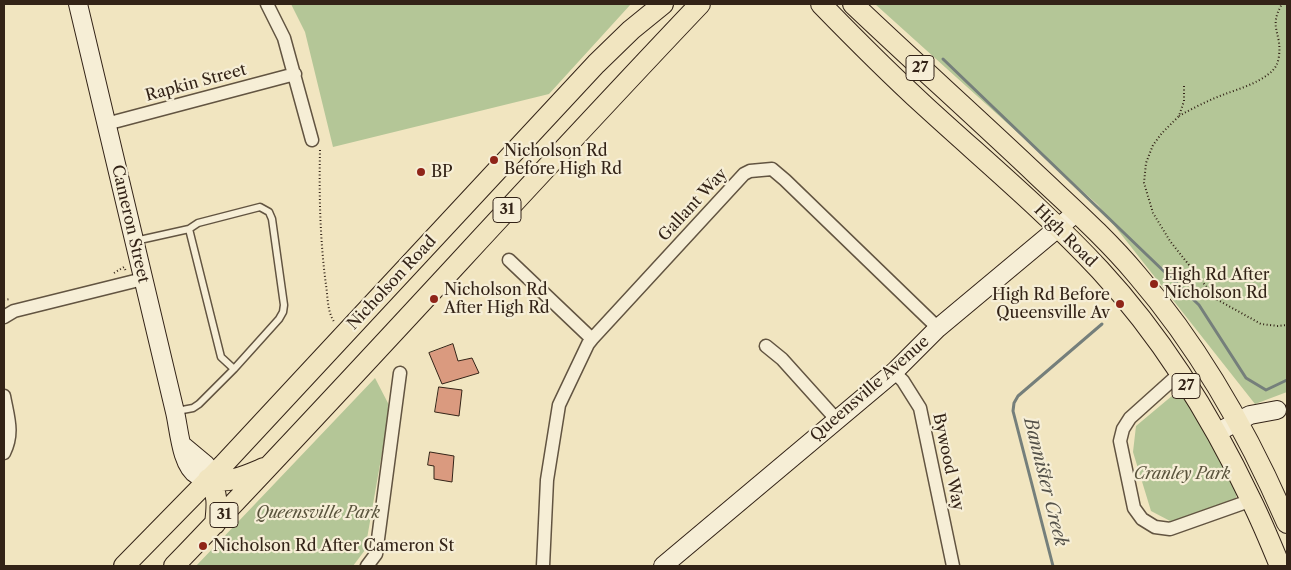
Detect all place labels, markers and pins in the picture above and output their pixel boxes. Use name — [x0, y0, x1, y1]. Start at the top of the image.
place label: Nicholson Rd Before High Rd — [504, 141, 622, 179]
marker: Nicholson Rd Before High Rd — [488, 154, 500, 166]
place label: BP — [431, 162, 453, 182]
marker: BP — [415, 166, 427, 178]
place label: High Rd After Nicholson Rd — [1164, 265, 1270, 303]
marker: High Rd After Nicholson Rd — [1148, 278, 1160, 290]
place label: Nicholson Rd After High Rd — [444, 280, 550, 318]
place label: High Rd Before Queensville Av — [992, 285, 1110, 323]
marker: Nicholson Rd After High Rd — [428, 293, 440, 305]
marker: High Rd Before Queensville Av — [1114, 298, 1126, 310]
place label: Nicholson Rd After Cameron St — [213, 536, 454, 556]
marker: Nicholson Rd After Cameron St — [197, 540, 209, 552]

